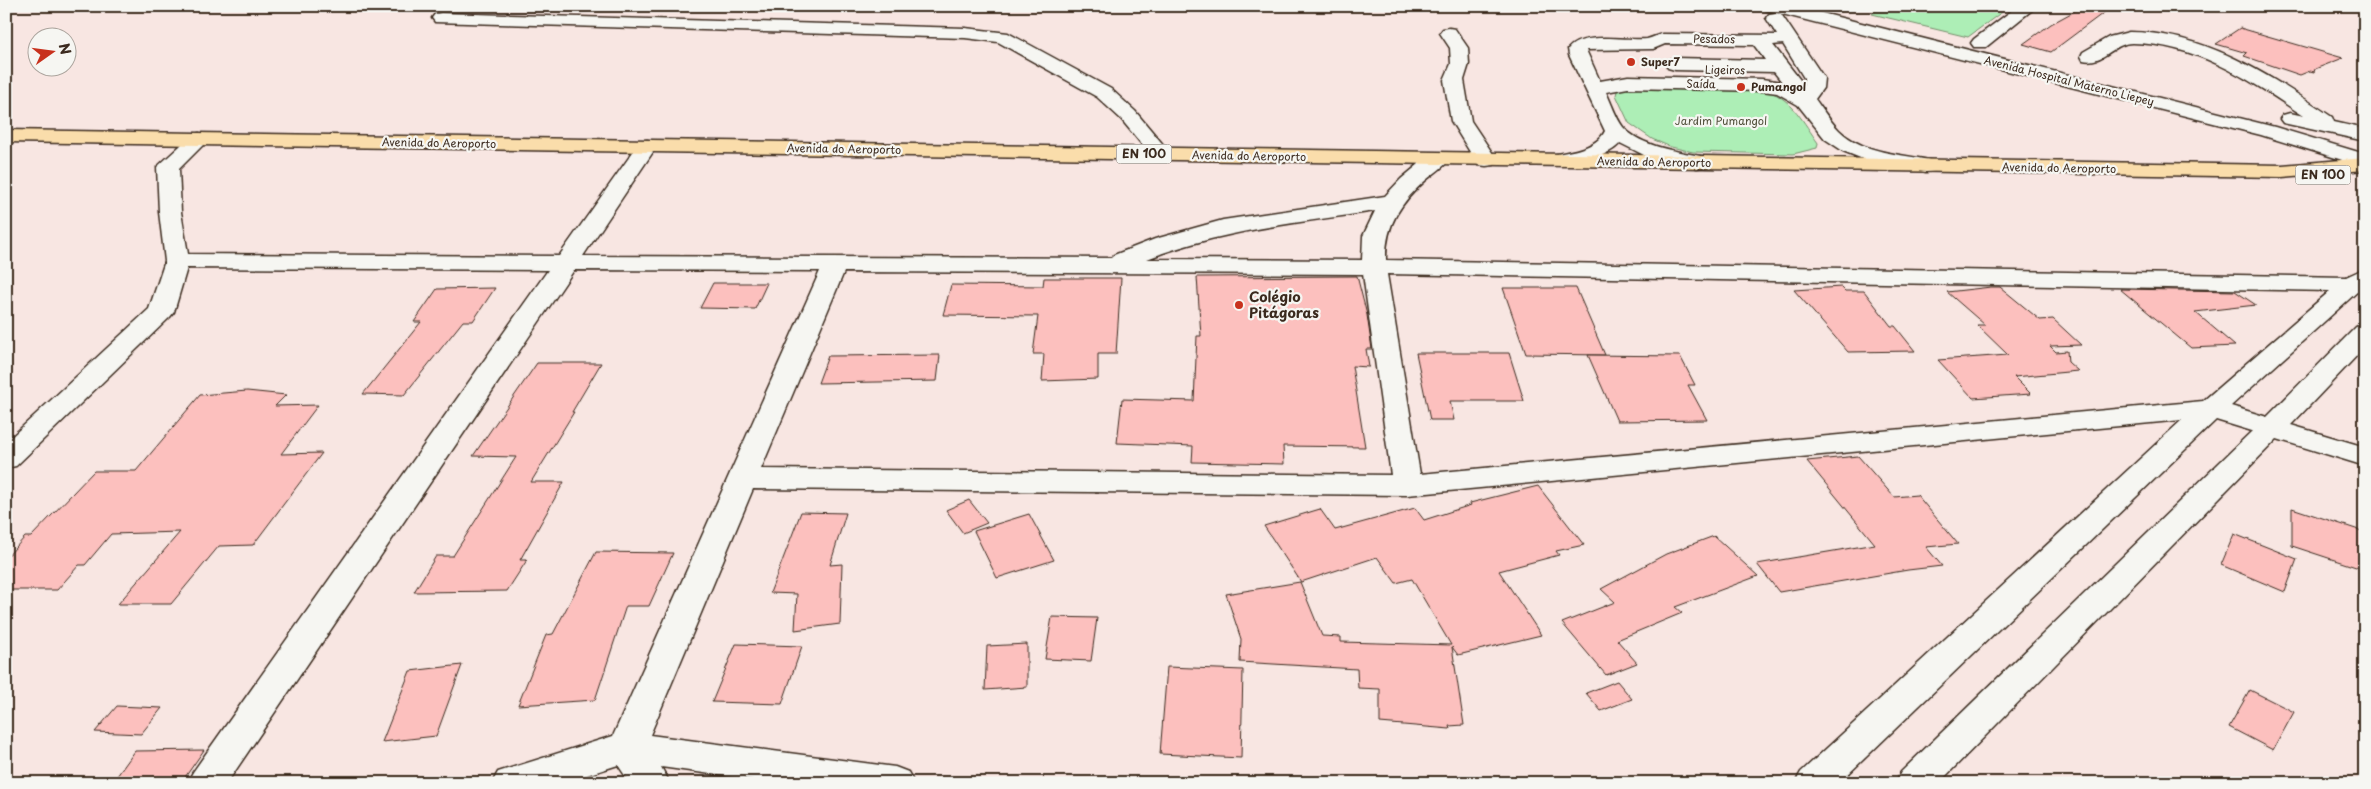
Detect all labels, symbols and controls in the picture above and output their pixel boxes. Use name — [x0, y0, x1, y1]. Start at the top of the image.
north arrow — [28, 28, 78, 78]
street label: Pesados — [1693, 30, 1735, 47]
text: N — [54, 41, 77, 57]
street label: Avenida Hospital Materno Liepey — [1982, 51, 2156, 110]
place label: Super7 — [1641, 53, 1680, 70]
marker: Super7 — [1625, 56, 1637, 68]
street label: Ligeiros — [1705, 61, 1745, 78]
street label: Saída — [1686, 75, 1716, 92]
place label: Pumangol — [1751, 78, 1806, 95]
marker: Pumangol — [1735, 81, 1747, 93]
park label: Jardim Pumangol — [1675, 112, 1767, 129]
street label: Avenida do Aeroporto — [382, 133, 496, 152]
street label: Avenida do Aeroporto — [787, 139, 901, 158]
road number: EN 100 — [1116, 144, 1172, 164]
street label: Avenida do Aeroporto — [1192, 146, 1306, 165]
street label: Avenida do Aeroporto — [1597, 152, 1711, 171]
street label: Avenida do Aeroporto — [2002, 158, 2116, 177]
road number: EN 100 — [2296, 166, 2350, 184]
place label: Colégio Pitágoras — [1249, 286, 1319, 323]
marker: Colégio Pitágoras — [1233, 299, 1245, 311]

